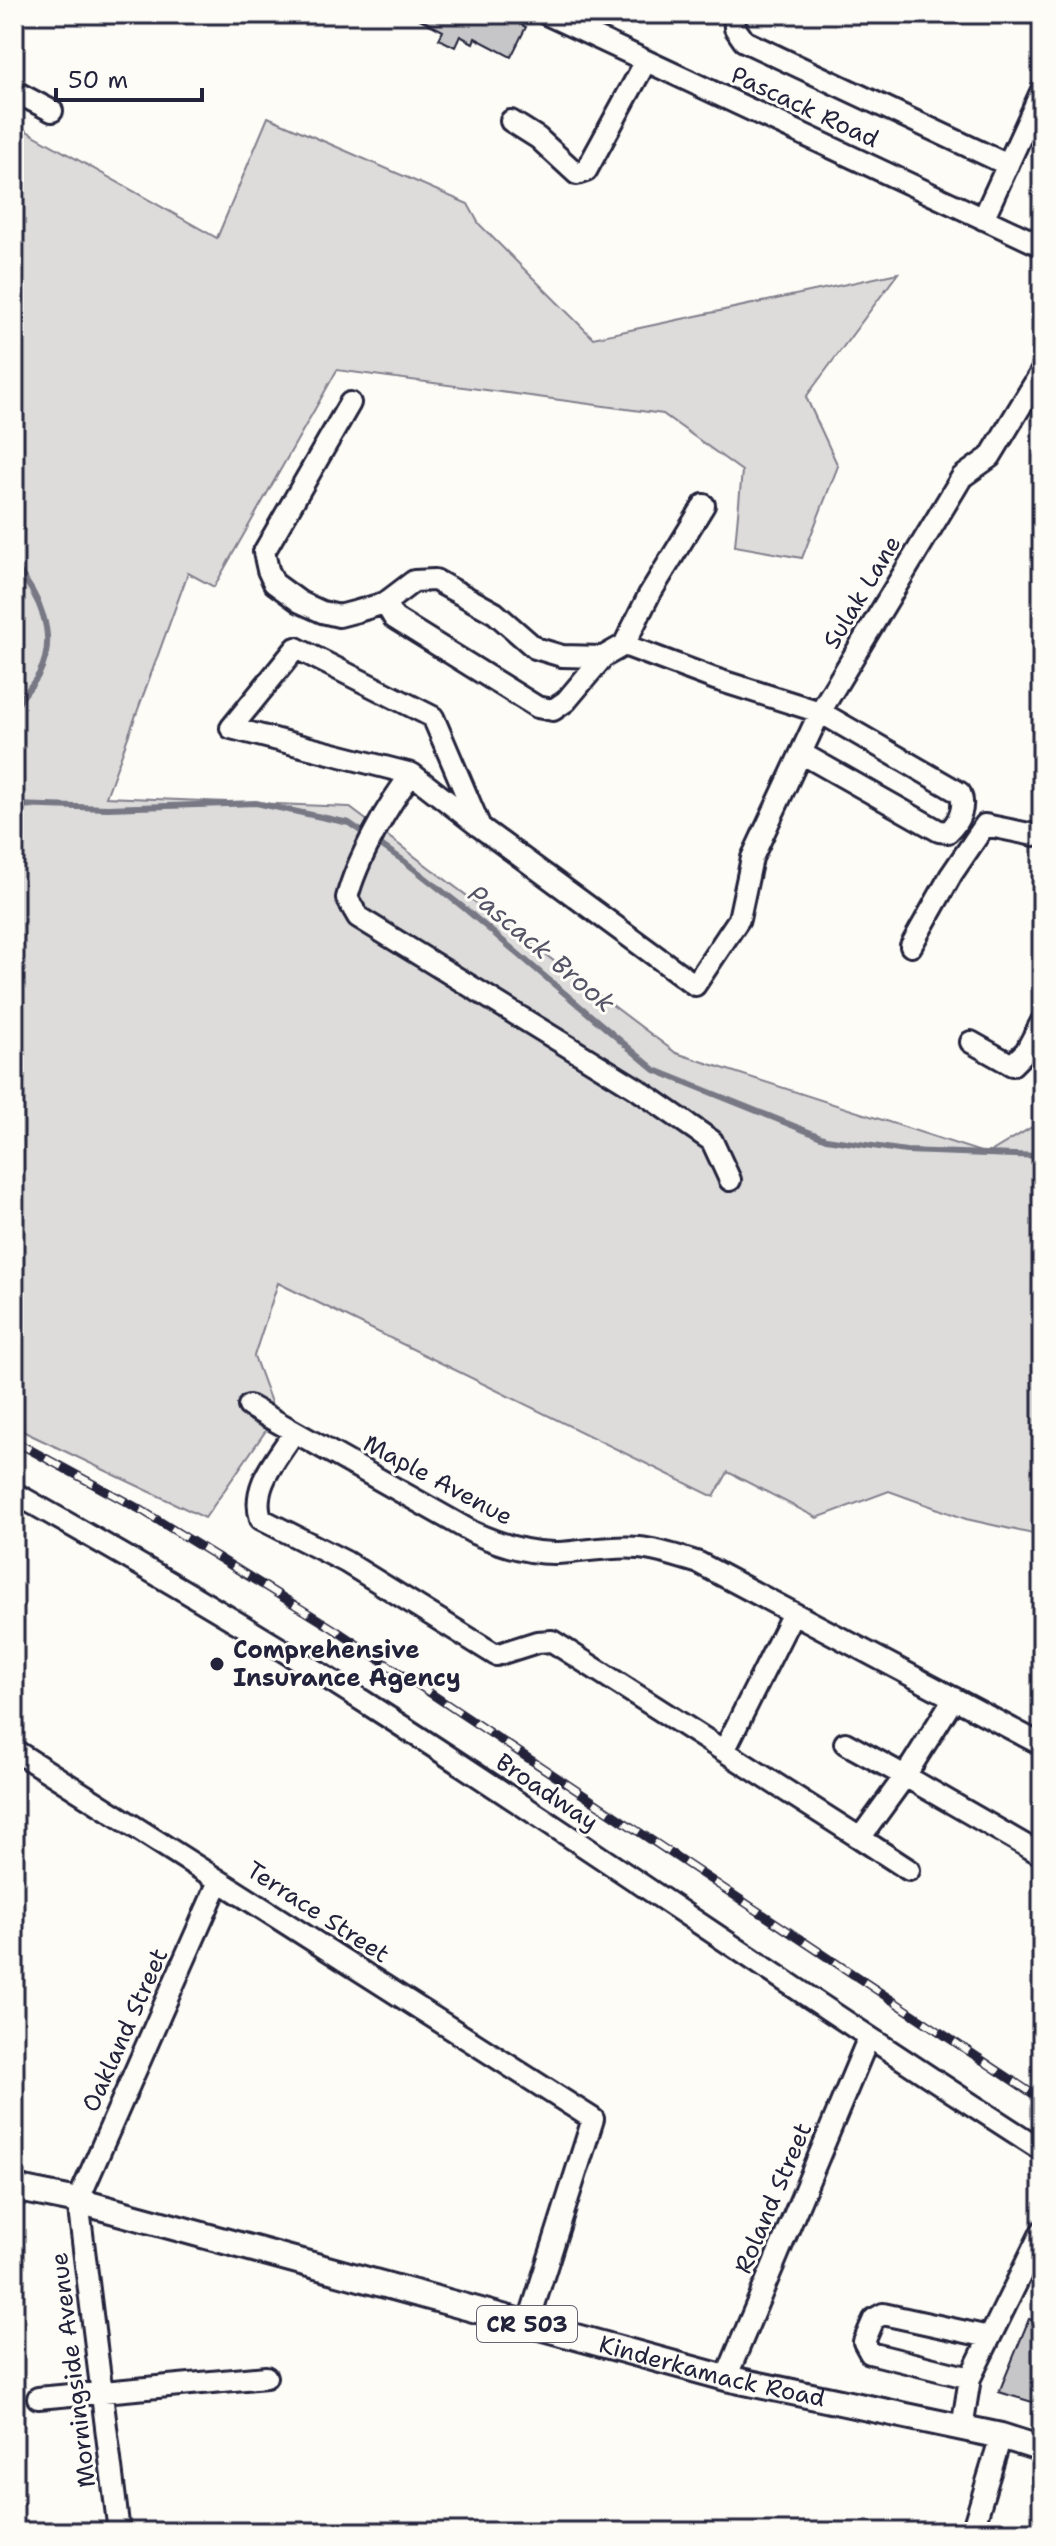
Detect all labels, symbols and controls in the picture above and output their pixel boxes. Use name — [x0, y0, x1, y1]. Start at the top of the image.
scale bar — [56, 52, 202, 102]
street label: Pascack Road — [726, 59, 884, 155]
text: 50 m — [68, 64, 128, 96]
street label: Sulak Lane — [816, 529, 908, 655]
water label: Pascack Brook — [461, 876, 623, 1020]
street label: Maple Avenue — [358, 1427, 518, 1533]
place label: Comprehensive Insurance Agency — [233, 1634, 461, 1694]
marker: Comprehensive Insurance Agency — [208, 1655, 226, 1673]
street label: Broadway — [490, 1746, 604, 1838]
street label: Terrace Street — [240, 1854, 396, 1970]
street label: Oakland Street — [75, 1943, 175, 2117]
street label: Roland Street — [727, 2118, 819, 2278]
street label: Morningside Avenue — [43, 2251, 103, 2489]
road number: CR 503 — [477, 2306, 577, 2342]
street label: Kinderkamack Road — [595, 2328, 828, 2415]

